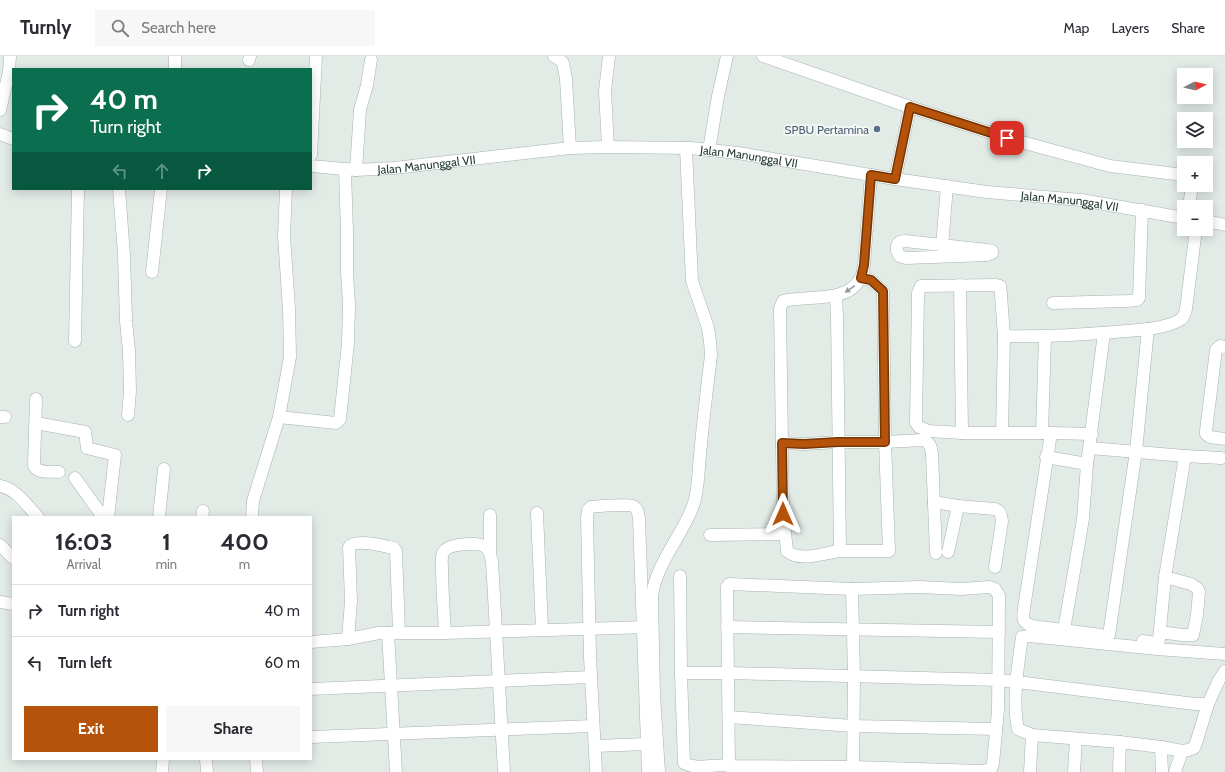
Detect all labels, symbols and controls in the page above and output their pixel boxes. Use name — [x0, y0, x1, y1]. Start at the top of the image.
search box — [95, 10, 375, 46]
text: Turnly — [20, 16, 71, 39]
icon: search — [109, 17, 131, 39]
text: Search here — [141, 19, 216, 37]
text: Map — [1064, 19, 1089, 37]
text: Layers — [1111, 19, 1149, 37]
text: Share — [1171, 19, 1205, 37]
north arrow — [1177, 68, 1213, 104]
map controls — [1177, 68, 1213, 236]
text: 40 m — [90, 82, 158, 116]
icon: right — [24, 84, 76, 136]
button: layers — [1177, 112, 1213, 148]
text: Turn right — [90, 116, 161, 138]
pin — [990, 121, 1024, 155]
place label: SPBU Pertamina — [785, 122, 869, 137]
marker: SPBU Pertamina — [872, 124, 882, 134]
icon: arrive — [996, 127, 1018, 149]
street label: Jalan Manunggal VII — [698, 141, 799, 170]
street label: Jalan Manunggal VII — [376, 151, 476, 176]
button: + — [1177, 156, 1213, 192]
icon: left — [109, 160, 131, 182]
icon: ahead — [151, 160, 173, 182]
icon: right — [193, 160, 215, 182]
street label: Jalan Manunggal VII — [1019, 187, 1120, 214]
button: − — [1177, 200, 1213, 236]
one-way arrow — [844, 285, 855, 293]
position arrow — [762, 493, 804, 535]
text: 16:03 — [55, 527, 113, 556]
text: 1 — [162, 527, 171, 556]
text: 400 — [220, 527, 269, 556]
text: Arrival — [67, 556, 101, 572]
text: min — [156, 556, 177, 572]
text: m — [239, 556, 250, 572]
icon: right — [24, 600, 46, 622]
text: Turn right — [58, 602, 119, 620]
text: 40 m — [264, 602, 300, 620]
icon: left — [24, 652, 46, 674]
text: Turn left — [58, 654, 112, 672]
text: 60 m — [264, 654, 300, 672]
button: Exit — [24, 706, 158, 752]
button: Share — [166, 706, 300, 752]

